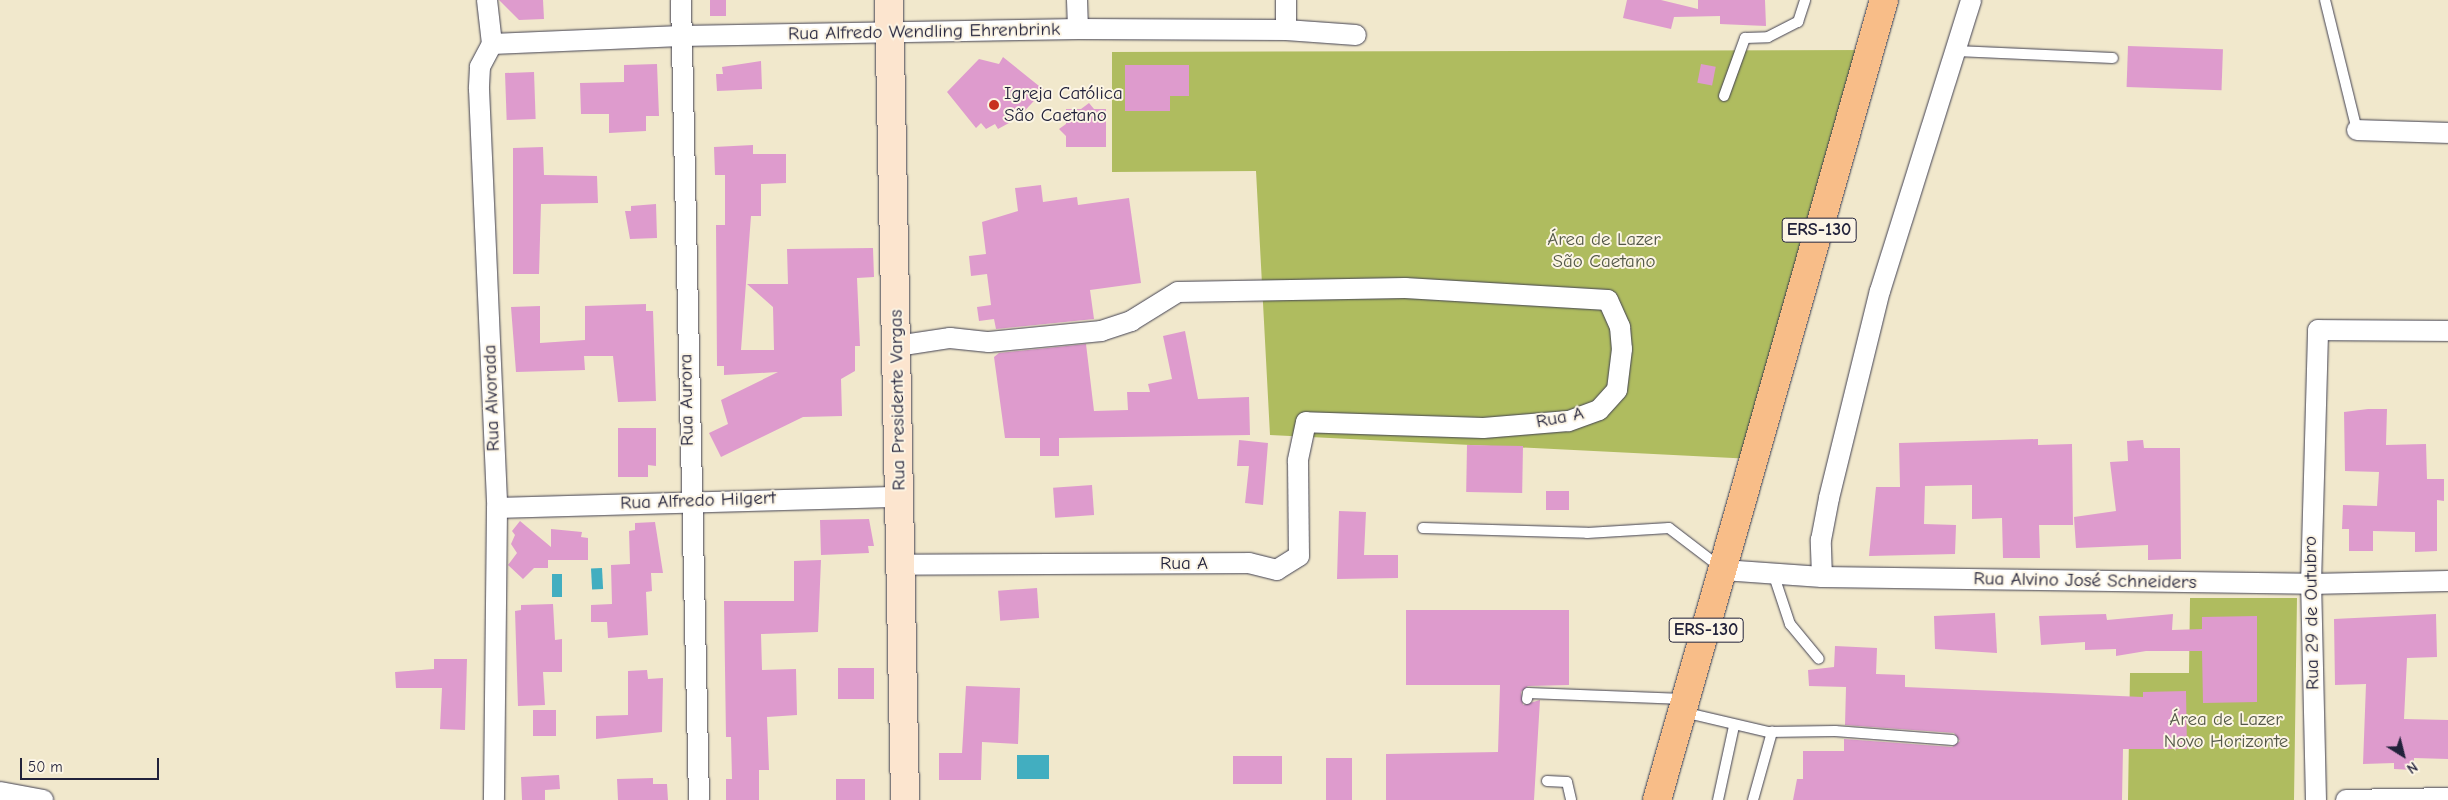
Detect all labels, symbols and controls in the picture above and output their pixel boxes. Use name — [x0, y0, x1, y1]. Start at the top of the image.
street label: Rua Alfredo Wendling Ehrenbrink — [788, 18, 1060, 46]
place label: Igreja Católica São Caetano — [1004, 83, 1123, 127]
marker: Igreja Católica São Caetano — [988, 99, 1000, 111]
road number: ERS-130 — [1782, 214, 1856, 246]
park label: Área de Lazer São Caetano — [1547, 229, 1661, 273]
street label: Rua Presidente Vargas — [885, 309, 911, 491]
street label: Rua Alvorada — [479, 344, 505, 452]
street label: Rua Aurora — [675, 354, 699, 446]
street label: Rua A — [1534, 402, 1586, 434]
street label: Rua Alfredo Hilgert — [620, 487, 776, 515]
street label: Rua 29 de Outubro — [2299, 536, 2325, 690]
street label: Rua A — [1160, 553, 1208, 575]
street label: Rua Alvino José Schneiders — [1973, 568, 2197, 594]
road number: ERS-130 — [1668, 614, 1744, 646]
park label: Área de Lazer Novo Horizonte — [2164, 709, 2288, 753]
north arrow — [2378, 730, 2428, 780]
scale bar — [22, 748, 161, 780]
text: 50 m — [28, 758, 63, 776]
text: N — [2403, 758, 2421, 777]

